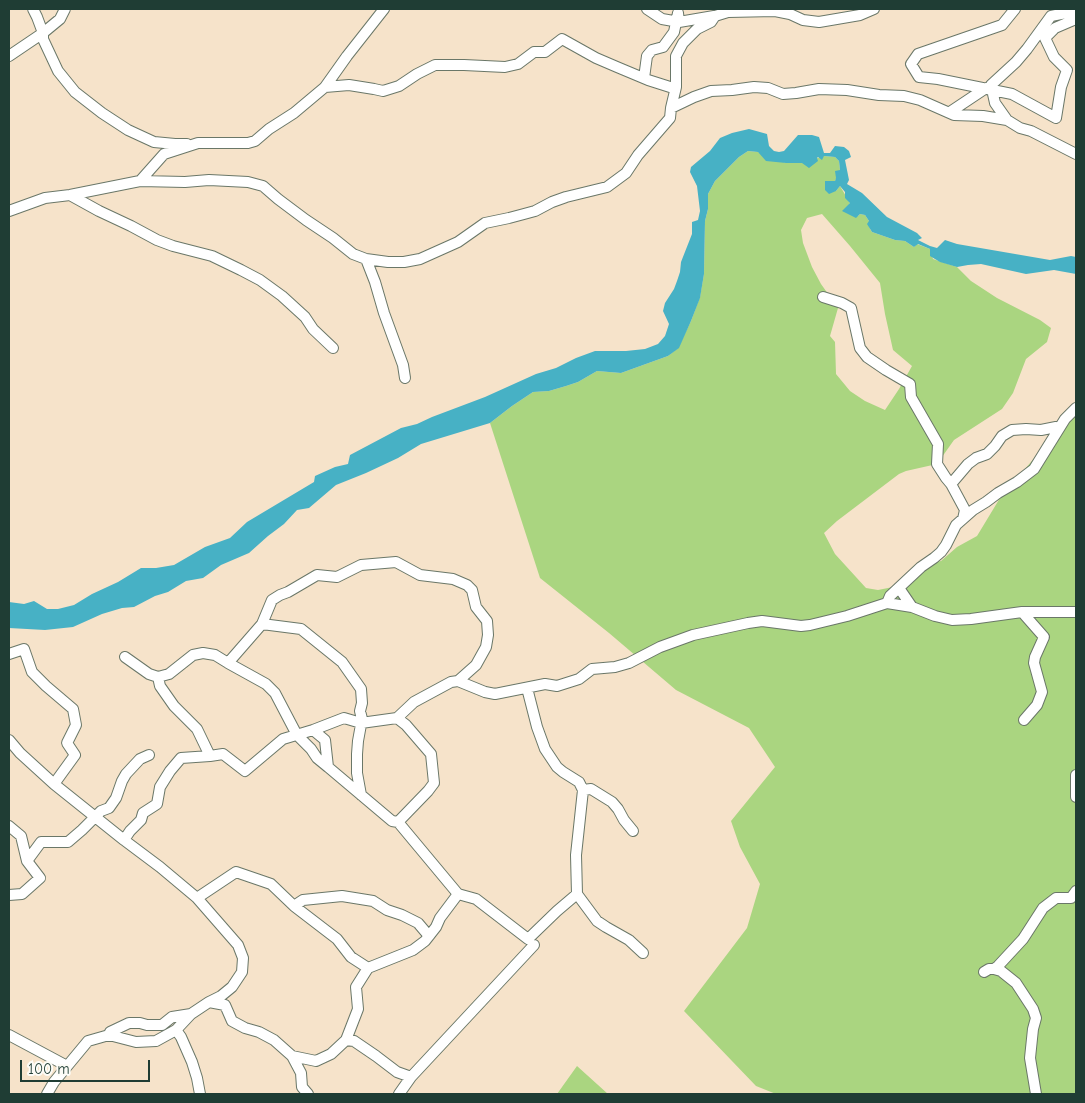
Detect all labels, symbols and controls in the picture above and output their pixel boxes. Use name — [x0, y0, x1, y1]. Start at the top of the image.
scale bar — [22, 1050, 152, 1082]
text: 100 m — [28, 1060, 70, 1078]

